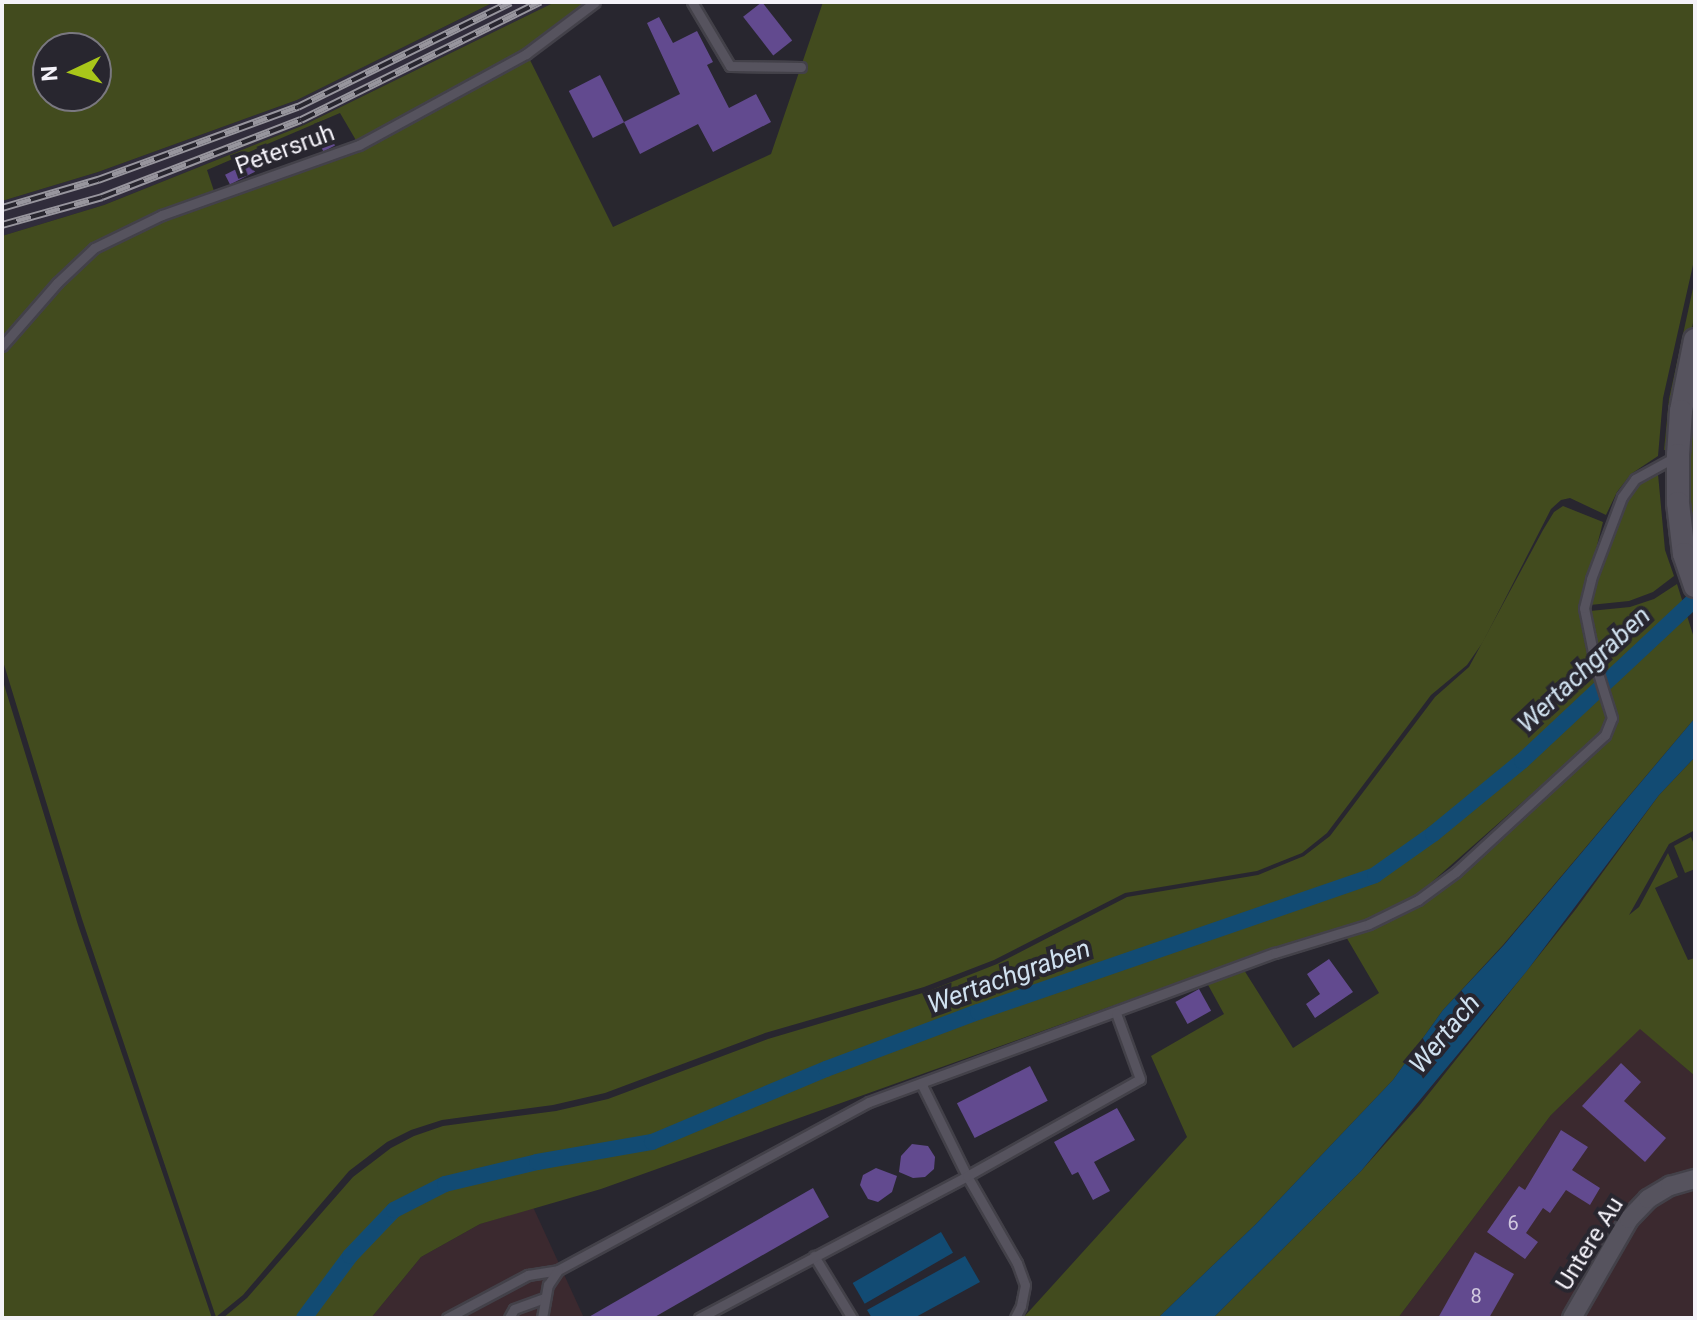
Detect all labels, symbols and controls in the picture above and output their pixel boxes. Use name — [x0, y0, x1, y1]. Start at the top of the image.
north arrow — [32, 32, 112, 112]
text: N — [37, 65, 63, 82]
street label: Petersruh — [231, 119, 339, 181]
water label: Wertachgraben — [1511, 600, 1657, 740]
water label: Wertachgraben — [923, 933, 1095, 1021]
water label: Wertach — [1403, 988, 1487, 1080]
street label: Untere Au — [1550, 1192, 1630, 1296]
house number: 6 — [1507, 1211, 1519, 1235]
house number: 8 — [1470, 1284, 1482, 1308]

